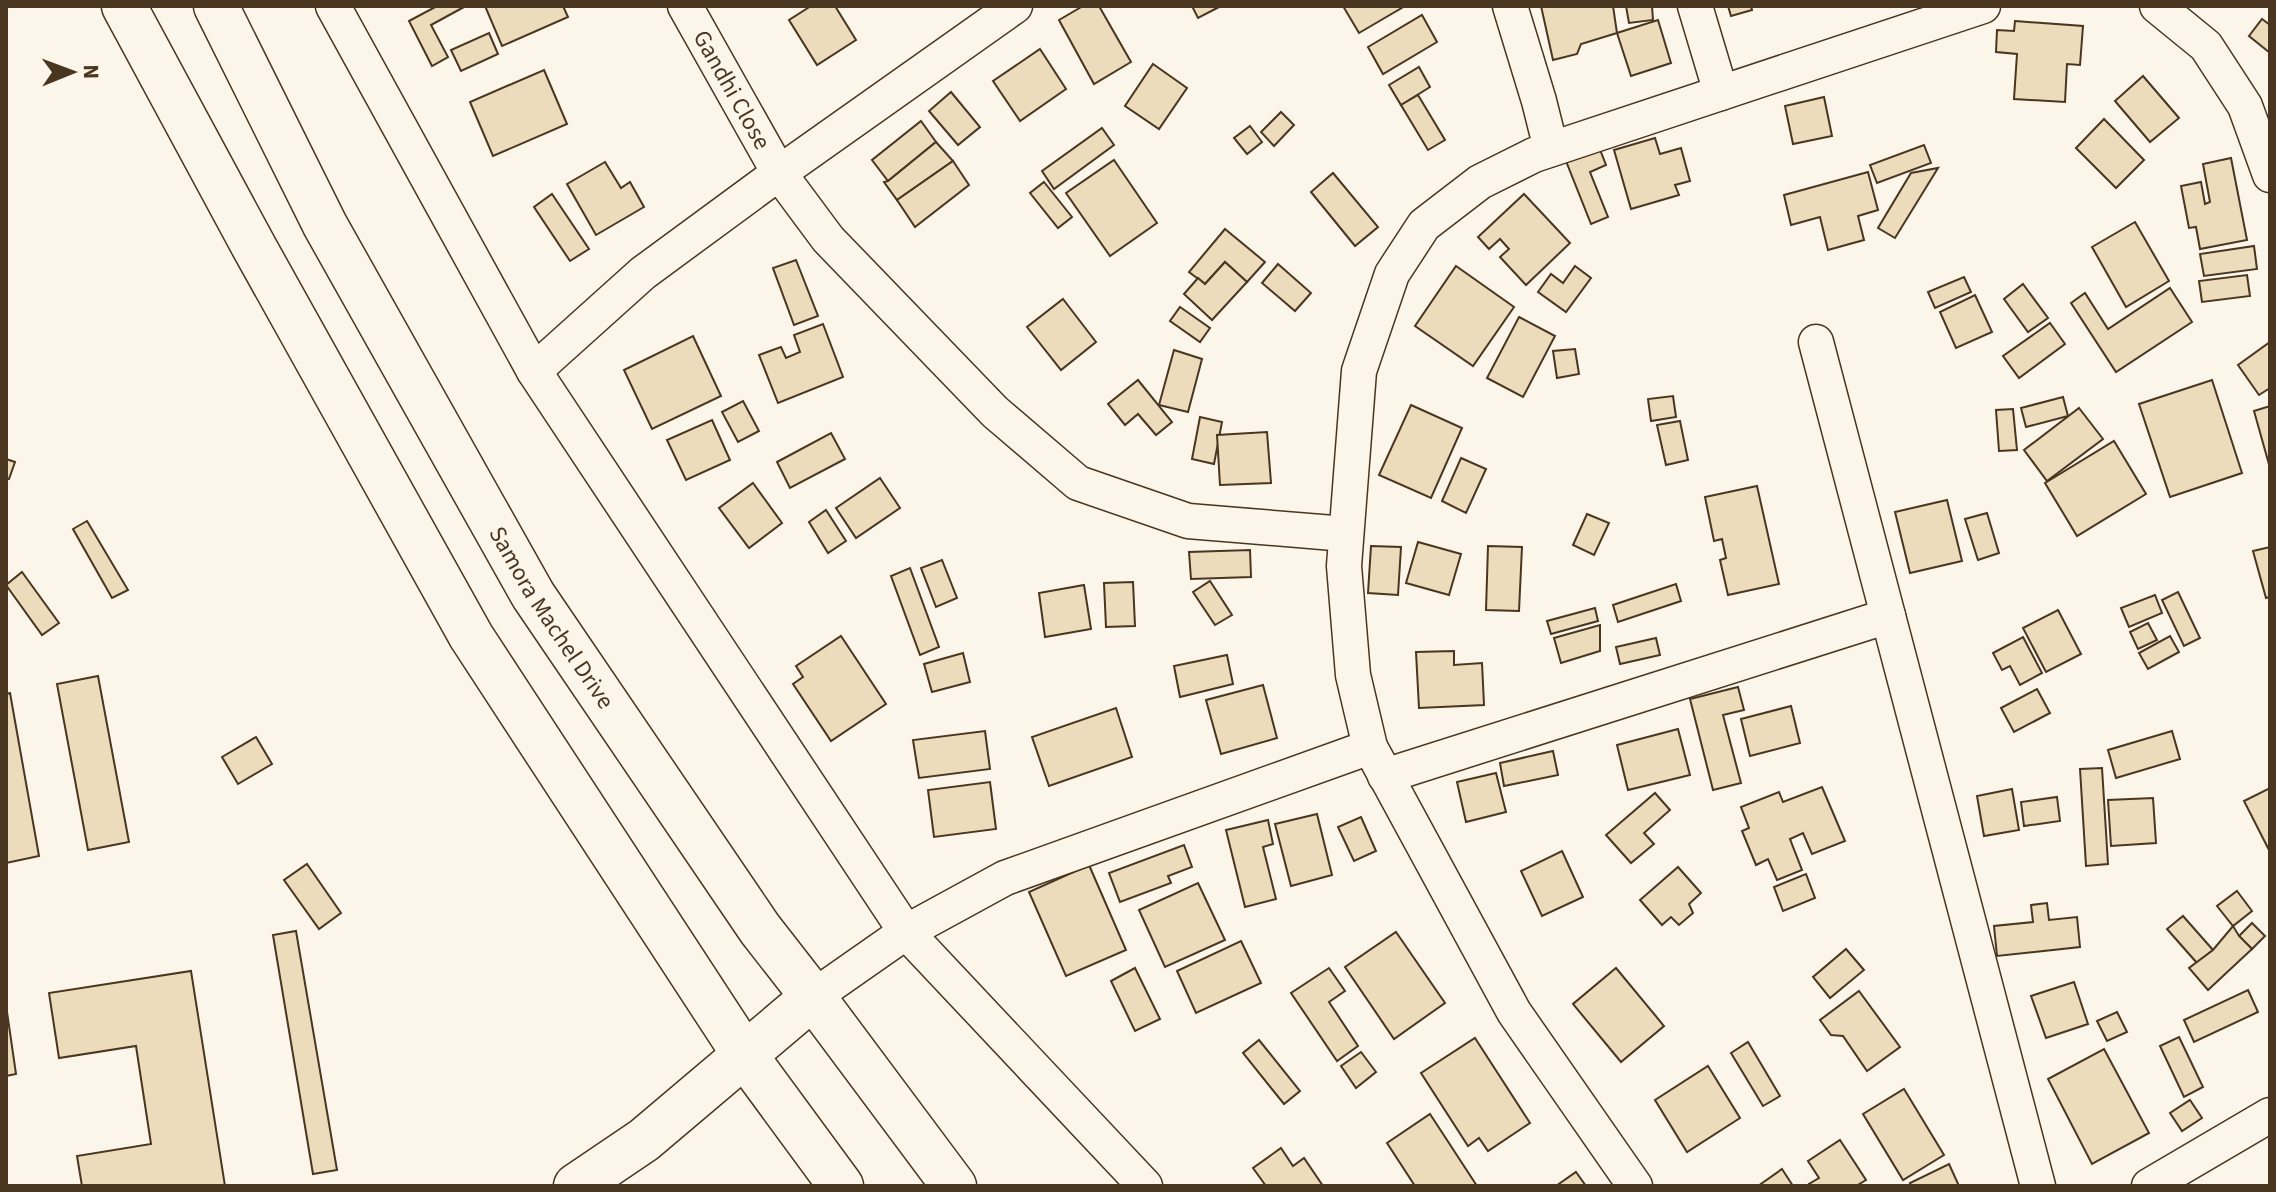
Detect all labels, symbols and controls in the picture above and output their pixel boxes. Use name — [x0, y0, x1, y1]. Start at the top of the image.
street label: Gandhi Close — [684, 24, 779, 156]
north arrow — [32, 32, 112, 112]
text: N — [75, 64, 107, 79]
street label: Samora Machel Drive — [480, 520, 623, 716]

